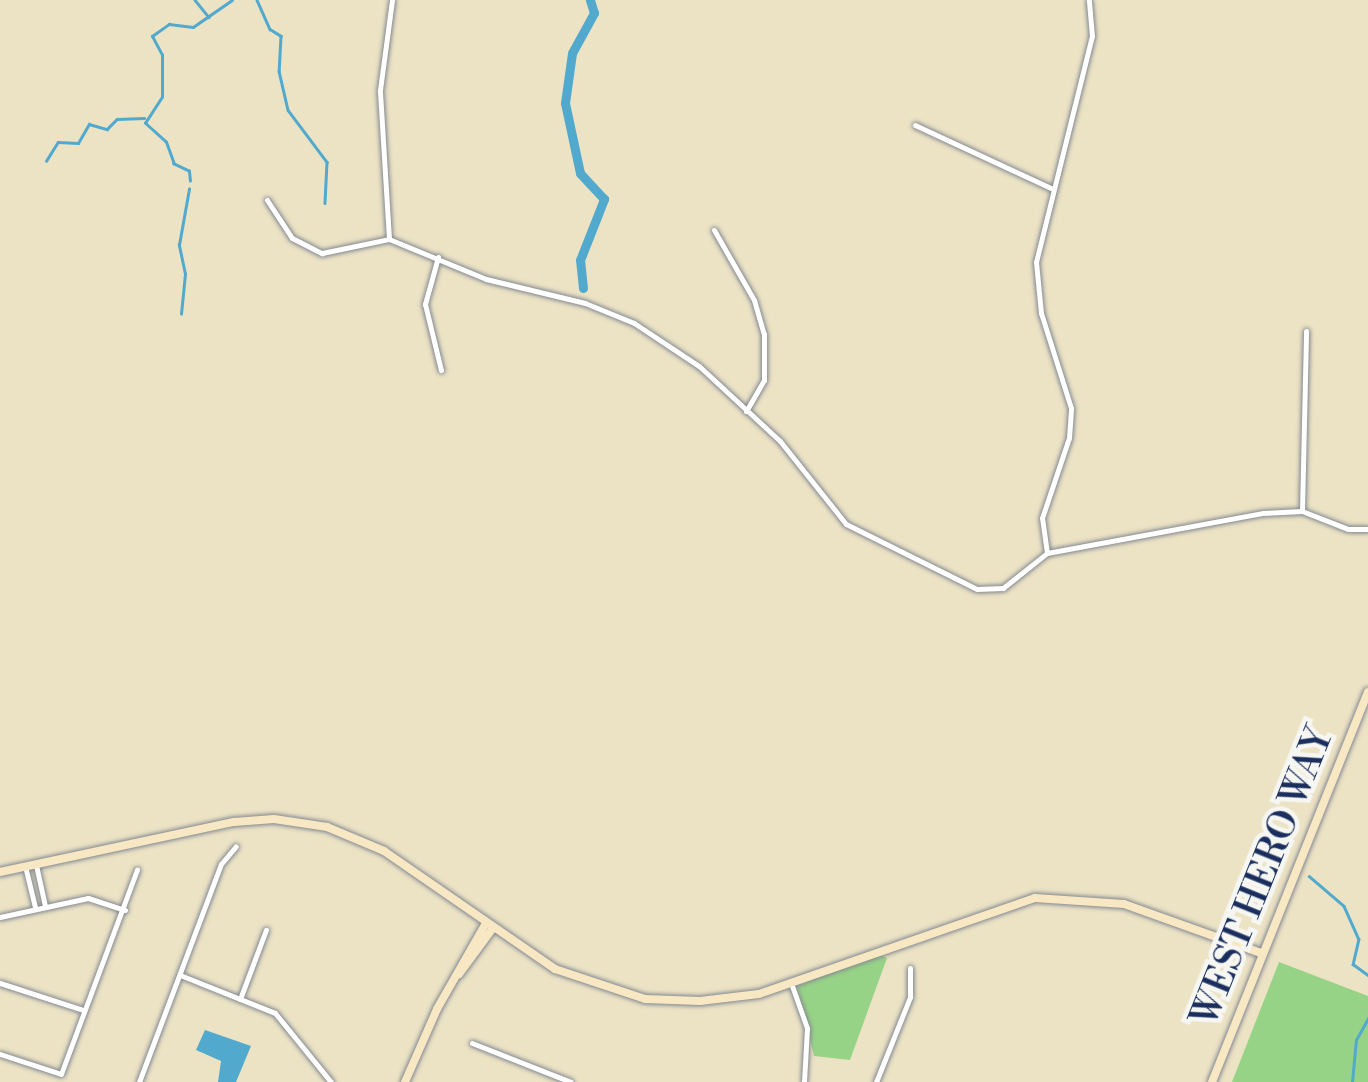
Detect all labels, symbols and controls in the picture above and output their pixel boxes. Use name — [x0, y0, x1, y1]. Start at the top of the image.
street label: WEST HERO WAY — [1182, 721, 1344, 1033]

